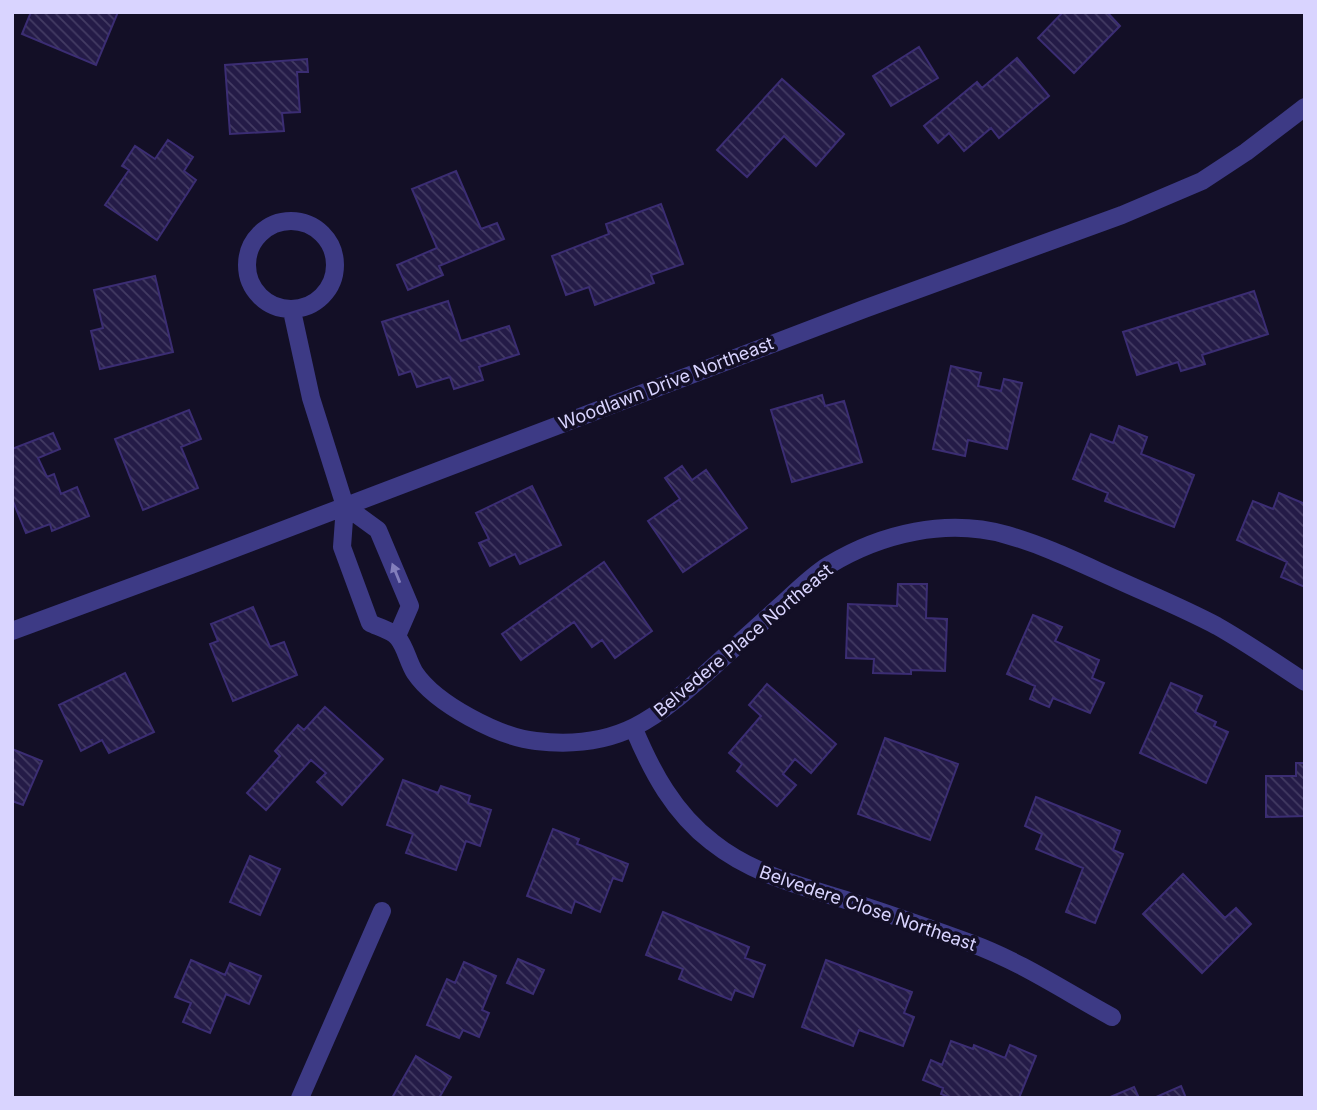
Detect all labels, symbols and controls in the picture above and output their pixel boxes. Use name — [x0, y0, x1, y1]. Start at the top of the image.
street label: Woodlawn Drive Northeast — [556, 332, 776, 434]
street label: Belvedere Place Northeast — [650, 559, 837, 721]
one-way arrow — [390, 563, 401, 584]
street label: Belvedere Close Northeast — [757, 861, 979, 955]

